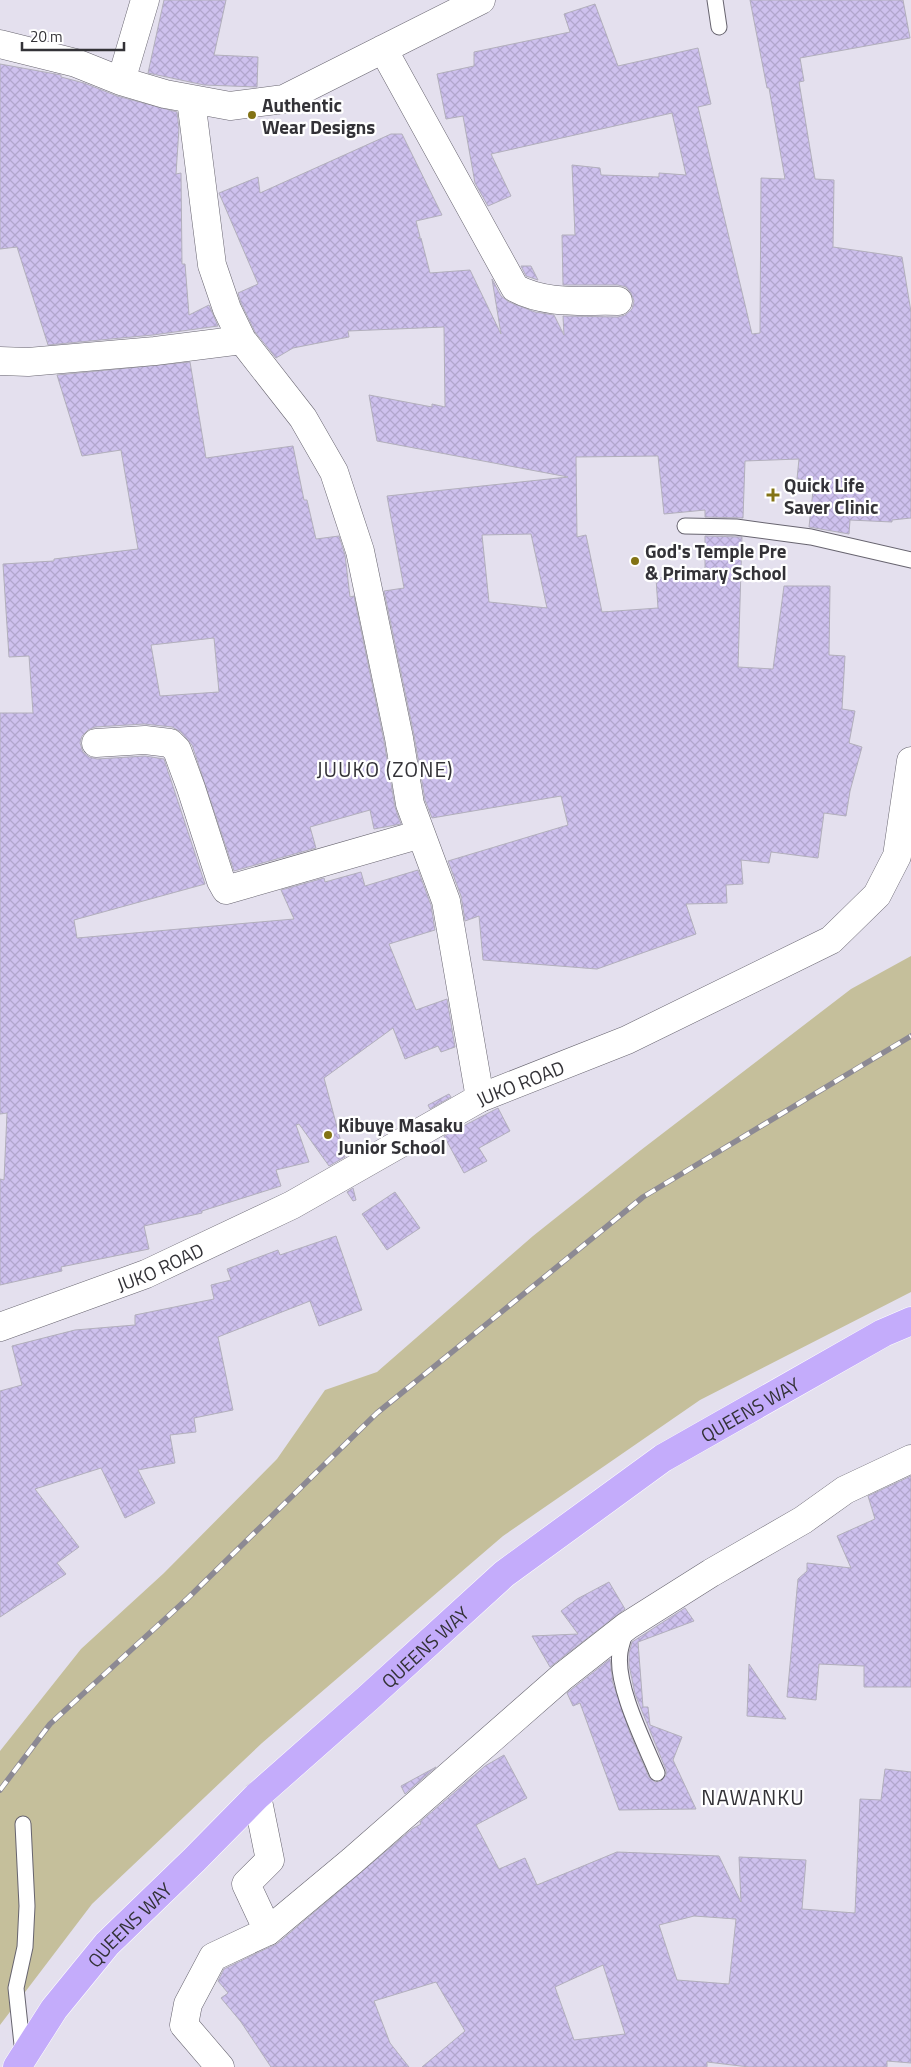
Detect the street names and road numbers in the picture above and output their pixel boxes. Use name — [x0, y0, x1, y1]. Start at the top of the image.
street label: JUKO ROAD — [470, 1052, 568, 1112]
street label: JUKO ROAD — [112, 1234, 208, 1298]
street label: QUEENS WAY — [695, 1369, 805, 1449]
street label: QUEENS WAY — [374, 1598, 476, 1694]
street label: QUEENS WAY — [79, 1874, 178, 1973]

